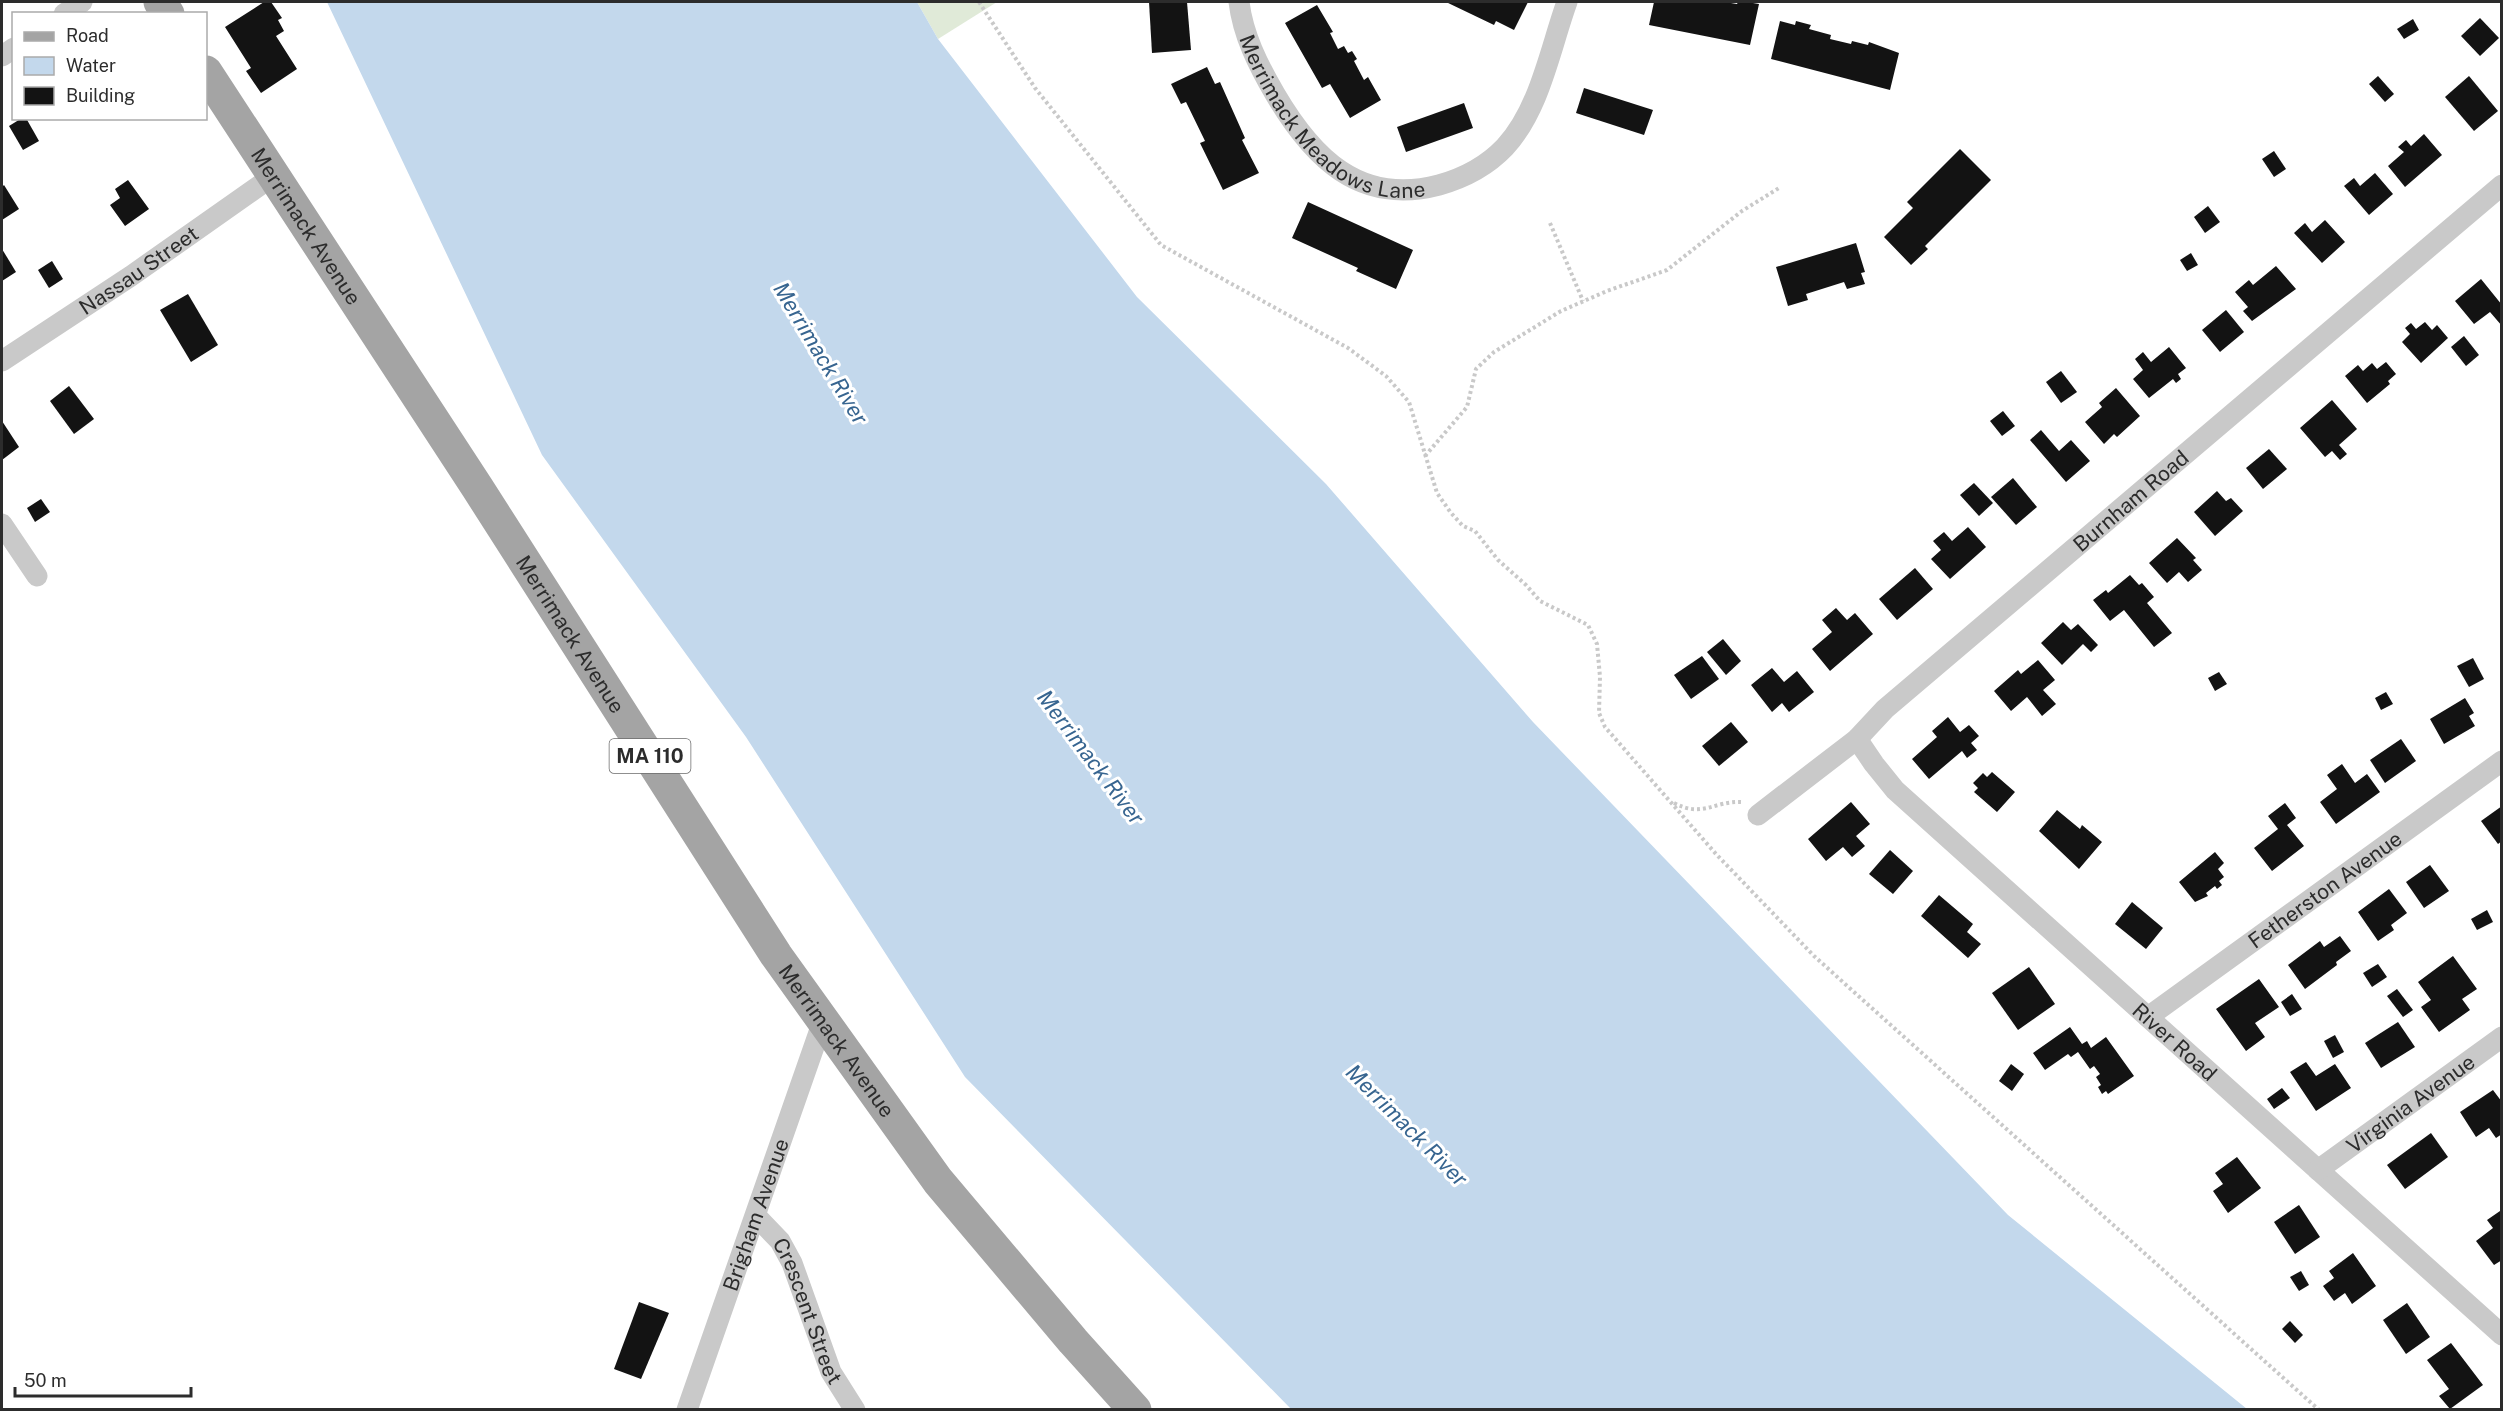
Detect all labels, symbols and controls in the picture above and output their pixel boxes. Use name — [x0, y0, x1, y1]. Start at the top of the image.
legend — [12, 12, 207, 120]
text: Road — [66, 25, 109, 46]
street label: Merrimack Meadows Lane — [1235, 31, 1427, 203]
text: Water — [66, 55, 116, 76]
text: Building — [66, 85, 135, 106]
street label: Merrimack Avenue — [246, 143, 367, 309]
street label: Nassau Street — [74, 220, 203, 319]
water label: Merrimack River — [768, 277, 874, 430]
street label: Burnham Road — [2068, 444, 2193, 556]
street label: Merrimack Avenue — [511, 550, 630, 717]
water label: Merrimack River — [1032, 685, 1150, 830]
road number: MA 110 — [610, 739, 690, 773]
street label: Fetherston Avenue — [2243, 825, 2406, 953]
street label: Merrimack Avenue — [774, 959, 900, 1122]
street label: River Road — [2128, 997, 2222, 1086]
street label: Virginia Avenue — [2341, 1049, 2479, 1158]
water label: Merrimack River — [1341, 1059, 1474, 1192]
street label: Brigham Avenue — [717, 1135, 793, 1294]
street label: Crescent Street — [768, 1233, 848, 1389]
scale bar — [15, 1360, 190, 1398]
text: 50 m — [24, 1370, 67, 1391]

